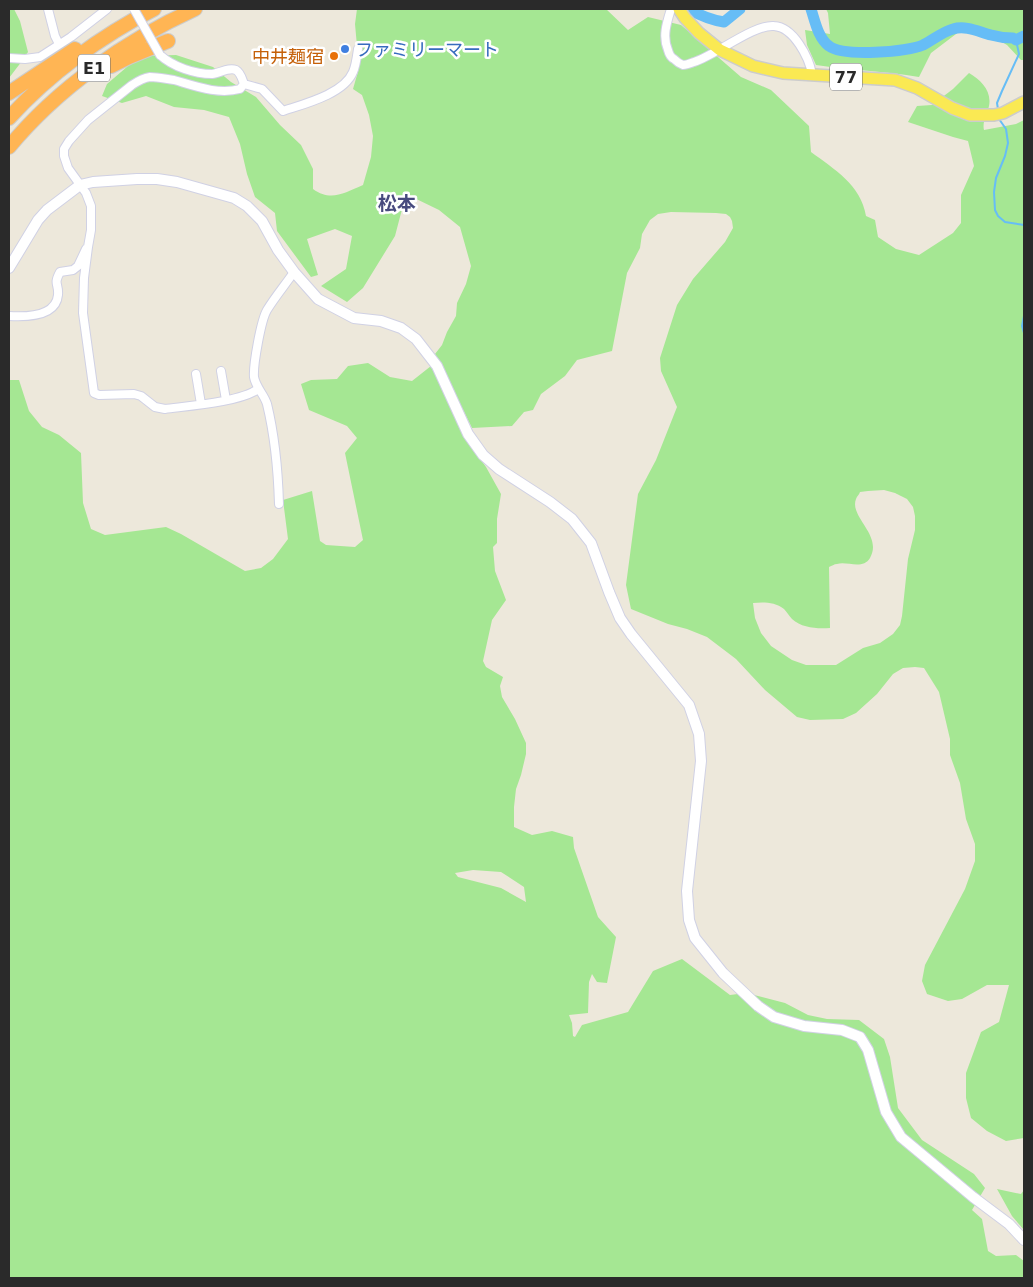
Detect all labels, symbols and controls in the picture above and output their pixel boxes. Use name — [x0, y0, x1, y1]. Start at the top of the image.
place label: ファミリーマート — [355, 39, 499, 60]
marker: ファミリーマート — [339, 43, 351, 55]
place label: 中井麺宿 — [252, 46, 324, 67]
marker: 中井麺宿 — [328, 50, 340, 62]
road number: E1 — [78, 54, 110, 82]
road number: 77 — [830, 64, 862, 90]
district label: 松本 — [378, 192, 416, 214]

